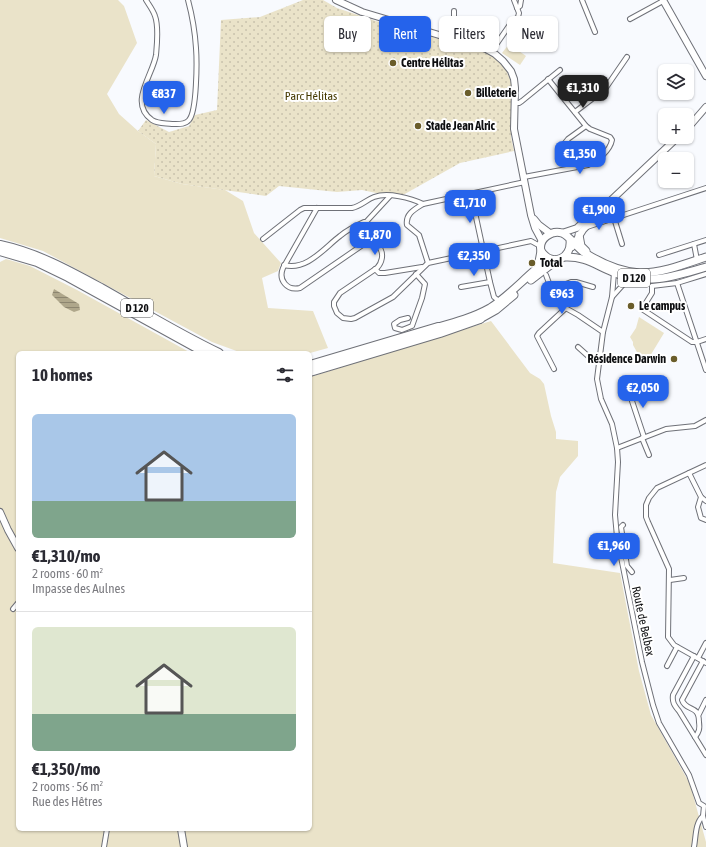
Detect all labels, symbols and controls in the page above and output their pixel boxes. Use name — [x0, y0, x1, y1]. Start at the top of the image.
chip: Buy — [324, 16, 371, 52]
chip: Rent — [379, 16, 431, 52]
chip: Filters — [439, 16, 499, 52]
chip: New — [507, 16, 558, 52]
place label: Centre Hélitas — [401, 56, 464, 70]
marker: Centre Hélitas — [388, 58, 398, 68]
map controls — [658, 64, 694, 188]
button: layers — [658, 64, 694, 100]
pin: €1,310 — [550, 75, 616, 109]
text: €1,310 — [567, 80, 599, 95]
pin: €837 — [140, 81, 188, 115]
text: €837 — [152, 86, 176, 101]
place label: Billeterie — [476, 86, 517, 100]
marker: Billeterie — [463, 88, 473, 98]
park label: Parc Hélitas — [285, 89, 337, 103]
button: + — [658, 108, 694, 144]
place label: Stade Jean Alric — [426, 119, 496, 133]
marker: Stade Jean Alric — [413, 121, 423, 131]
pin: €1,350 — [547, 141, 613, 175]
text: €1,350 — [564, 146, 596, 161]
button: − — [658, 152, 694, 188]
pin: €1,710 — [437, 190, 503, 224]
text: €1,710 — [454, 195, 486, 210]
pin: €1,900 — [566, 197, 632, 231]
text: €1,900 — [583, 202, 615, 217]
pin: €1,870 — [342, 222, 408, 256]
text: €1,870 — [359, 227, 391, 242]
pin: €2,350 — [441, 243, 507, 277]
text: €2,350 — [458, 248, 490, 263]
place label: Total — [540, 256, 563, 270]
marker: Total — [527, 258, 537, 268]
road number: D 120 — [618, 269, 650, 287]
pin: €963 — [538, 281, 586, 315]
text: €963 — [550, 286, 574, 301]
road number: D 120 — [121, 299, 153, 317]
place label: Le campus — [639, 299, 686, 313]
marker: Le campus — [626, 301, 636, 311]
place label: Résidence Darwin — [587, 352, 666, 366]
marker: Résidence Darwin — [669, 354, 679, 364]
icon: filters — [274, 364, 296, 386]
text: 10 homes — [32, 365, 93, 385]
pin: €2,050 — [610, 375, 676, 409]
text: €2,050 — [627, 380, 659, 395]
icon: home — [128, 440, 200, 512]
pin: €1,960 — [581, 533, 647, 567]
text: €1,960 — [598, 538, 630, 553]
text: €1,310/mo — [32, 546, 101, 566]
text: 2 rooms · 60 m² — [32, 566, 103, 581]
text: Impasse des Aulnes — [32, 581, 125, 596]
street label: Route de Belbex — [629, 585, 657, 657]
icon: home — [128, 653, 200, 725]
text: €1,350/mo — [32, 759, 101, 779]
text: 2 rooms · 56 m² — [32, 779, 103, 794]
text: Rue des Hêtres — [32, 794, 102, 809]

